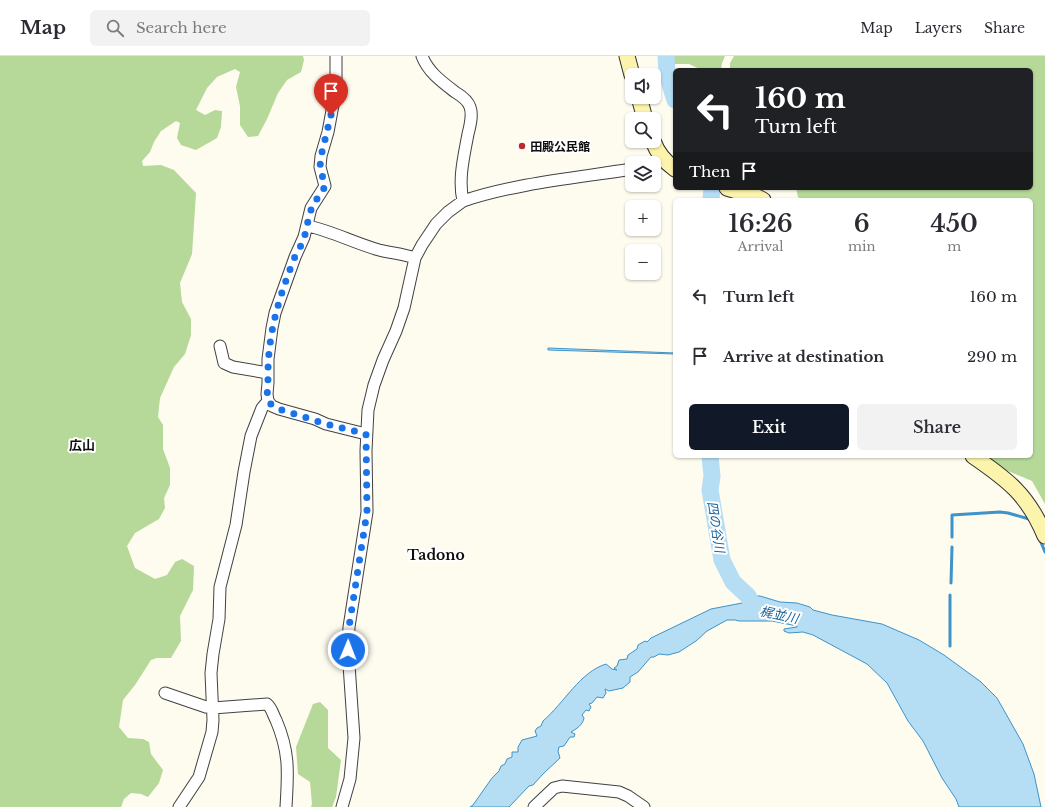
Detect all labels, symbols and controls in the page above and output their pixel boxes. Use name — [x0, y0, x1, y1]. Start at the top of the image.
search box — [90, 10, 370, 46]
text: Map — [20, 16, 66, 39]
icon: search — [104, 17, 126, 39]
text: Search here — [136, 18, 227, 37]
text: Map — [860, 19, 893, 37]
text: Layers — [915, 19, 962, 37]
text: Share — [984, 19, 1025, 37]
map controls — [625, 68, 661, 280]
button: sound — [625, 68, 661, 104]
pin — [314, 74, 348, 115]
icon: arrive — [320, 80, 342, 102]
text: 160 m — [755, 81, 846, 116]
icon: left — [689, 84, 741, 136]
button: search — [625, 112, 661, 148]
text: Turn left — [755, 116, 837, 138]
place label: 田殿公民館 — [530, 139, 590, 154]
marker: 田殿公民館 — [517, 141, 527, 151]
button: layers — [625, 156, 661, 192]
icon: arrive — [738, 160, 760, 182]
text: Then — [689, 162, 730, 181]
button: + — [625, 200, 661, 236]
text: 16:26 — [728, 209, 793, 238]
text: 6 — [854, 209, 870, 238]
text: 450 — [931, 209, 978, 238]
text: Arrival — [737, 238, 784, 255]
text: min — [848, 238, 875, 255]
text: m — [947, 238, 961, 255]
button: − — [625, 244, 661, 280]
icon: left — [689, 285, 711, 307]
text: Turn left — [723, 287, 794, 306]
text: 160 m — [970, 287, 1017, 306]
icon: arrive — [689, 345, 711, 367]
text: Arrive at destination — [723, 347, 884, 366]
text: 290 m — [967, 347, 1017, 366]
button: Exit — [689, 404, 849, 450]
button: Share — [857, 404, 1017, 450]
district label: 広山 — [69, 437, 95, 454]
water label: 四の谷川 — [704, 500, 729, 556]
district label: Tadono — [407, 546, 465, 564]
water label: 梶並川 — [758, 603, 802, 628]
position arrow — [327, 629, 369, 671]

